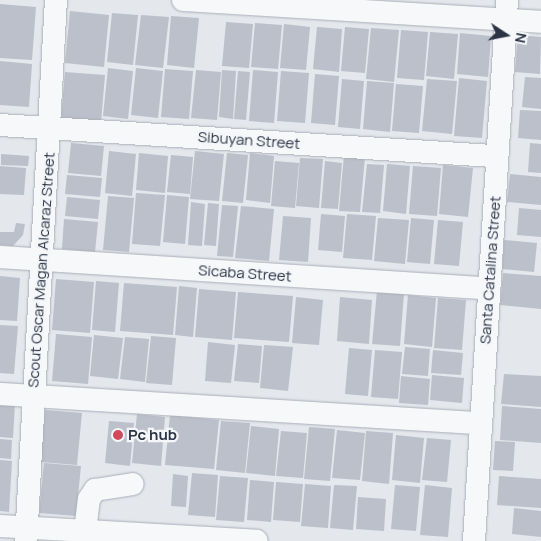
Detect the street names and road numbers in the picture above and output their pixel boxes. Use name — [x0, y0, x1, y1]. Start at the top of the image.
street label: Sibuyan Street — [197, 127, 301, 153]
street label: Scout Oscar Magan Alcaraz Street — [24, 152, 58, 388]
street label: Santa Catalina Street — [476, 195, 504, 345]
street label: Sicaba Street — [198, 261, 292, 285]

